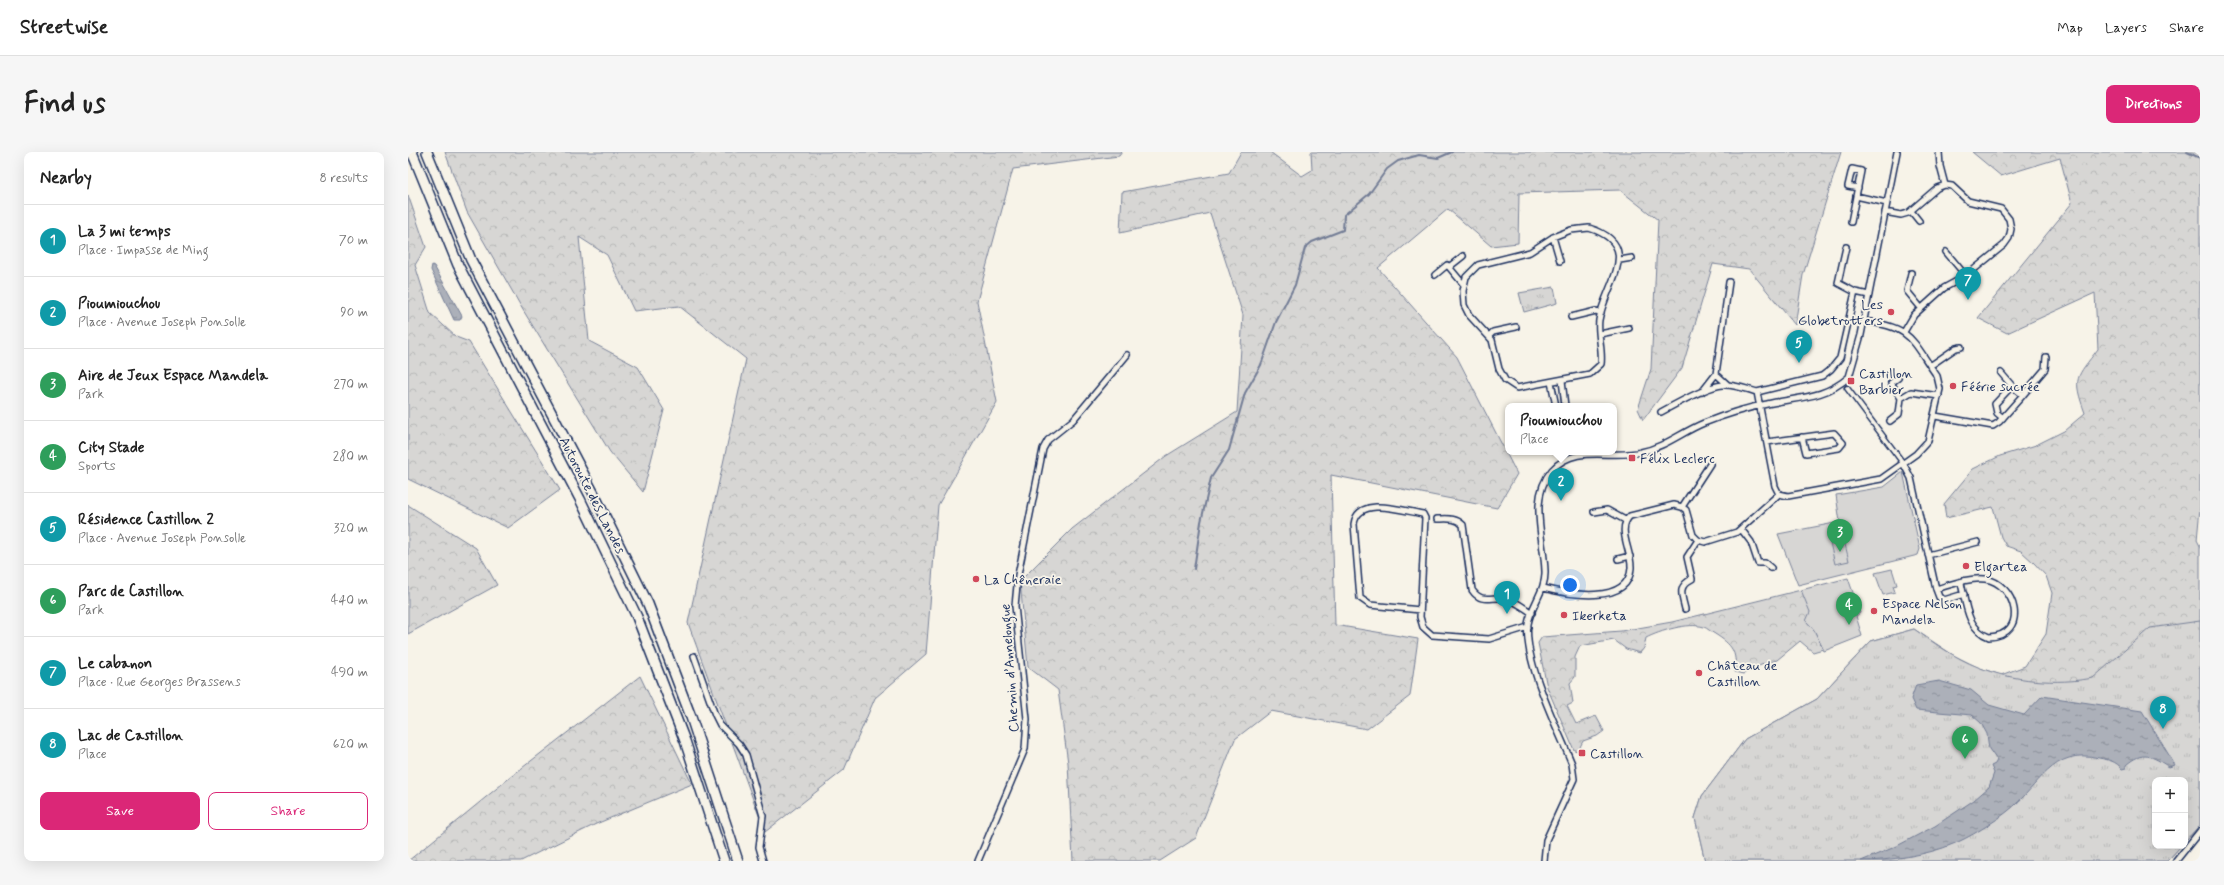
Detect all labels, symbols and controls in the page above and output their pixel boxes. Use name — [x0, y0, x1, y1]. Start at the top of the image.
text: Streetwise — [20, 15, 108, 40]
text: Map — [2057, 19, 2083, 37]
text: Layers — [2105, 19, 2147, 37]
text: Share — [2169, 19, 2204, 37]
button: Directions — [2106, 85, 2200, 123]
text: Find us — [24, 86, 105, 123]
text: Nearby — [40, 167, 92, 189]
text: 8 results — [320, 170, 368, 187]
text: La 3 mi temps — [78, 222, 171, 242]
text: 1 — [50, 232, 56, 249]
text: 70 m — [339, 232, 368, 249]
text: Place · Impasse de Ming — [78, 242, 209, 259]
pin: 7 — [1955, 267, 1981, 300]
text: Pioumiouchou — [78, 294, 160, 314]
place label: Les Globetrotters — [1798, 296, 1883, 330]
text: 2 — [50, 304, 56, 321]
text: 90 m — [340, 304, 368, 321]
marker: Les Globetrotters — [1886, 307, 1896, 317]
text: Place · Avenue Joseph Ponsolle — [78, 314, 246, 331]
pin: 5 — [1786, 330, 1812, 363]
place label: Castillon Barbier — [1859, 365, 1913, 399]
text: Aire de Jeux Espace Mandela — [78, 366, 268, 386]
text: 3 — [50, 376, 56, 393]
text: 270 m — [333, 376, 368, 393]
marker: Castillon Barbier — [1846, 376, 1856, 386]
place label: Féérie sucrée — [1961, 378, 2040, 396]
marker: Féérie sucrée — [1948, 381, 1958, 391]
text: Park — [78, 386, 104, 403]
popup — [1505, 403, 1617, 455]
text: Pioumiouchou — [1520, 411, 1602, 431]
text: Place — [1520, 431, 1549, 448]
street label: Autoroute des Landes — [555, 434, 629, 557]
text: City Stade — [78, 438, 145, 458]
text: 4 — [49, 448, 57, 465]
text: 280 m — [333, 448, 368, 465]
place label: Félix Leclerc — [1640, 450, 1715, 468]
marker: Félix Leclerc — [1627, 453, 1637, 463]
text: Sports — [78, 458, 116, 475]
pin: 2 — [1548, 468, 1574, 501]
text: Résidence Castillon 2 — [78, 510, 214, 530]
pin: 3 — [1827, 519, 1853, 552]
text: 5 — [49, 520, 57, 537]
text: 320 m — [334, 520, 368, 537]
text: Place · Avenue Joseph Ponsolle — [78, 530, 246, 547]
place label: Elgartea — [1974, 558, 2027, 578]
marker: Elgartea — [1961, 561, 1971, 571]
place label: La Chêneraie — [984, 571, 1062, 589]
marker: La Chêneraie — [971, 574, 981, 584]
your location — [1560, 575, 1580, 595]
pin: 1 — [1494, 581, 1520, 614]
text: Parc de Castillon — [78, 582, 184, 602]
text: 6 — [50, 592, 56, 609]
text: 440 m — [331, 592, 368, 609]
pin: 4 — [1836, 592, 1862, 625]
place label: Espace Nelson Mandela — [1882, 595, 1962, 629]
text: Park — [78, 602, 104, 619]
street label: Chemin d’Annelongue — [997, 603, 1025, 733]
marker: Espace Nelson Mandela — [1869, 606, 1879, 616]
place label: Ikerketa — [1572, 607, 1627, 625]
marker: Ikerketa — [1559, 610, 1569, 620]
text: Le cabanon — [78, 654, 152, 674]
place label: Château de Castillon — [1707, 657, 1777, 691]
text: 7 — [49, 664, 57, 681]
text: 490 m — [331, 664, 368, 681]
marker: Château de Castillon — [1694, 668, 1704, 678]
text: Place · Rue Georges Brassens — [78, 674, 241, 691]
pin: 8 — [2150, 696, 2176, 729]
text: Lac de Castillon — [78, 726, 183, 746]
pin: 6 — [1952, 726, 1978, 759]
text: 8 — [49, 736, 57, 753]
text: 620 m — [333, 736, 368, 753]
place label: Castillon — [1590, 745, 1644, 763]
text: Place — [78, 746, 107, 763]
marker: Castillon — [1577, 748, 1587, 758]
map controls — [2152, 777, 2188, 849]
button: + — [2152, 777, 2188, 813]
button: Save — [40, 792, 200, 830]
button: Share — [208, 792, 368, 830]
button: − — [2152, 813, 2188, 849]

